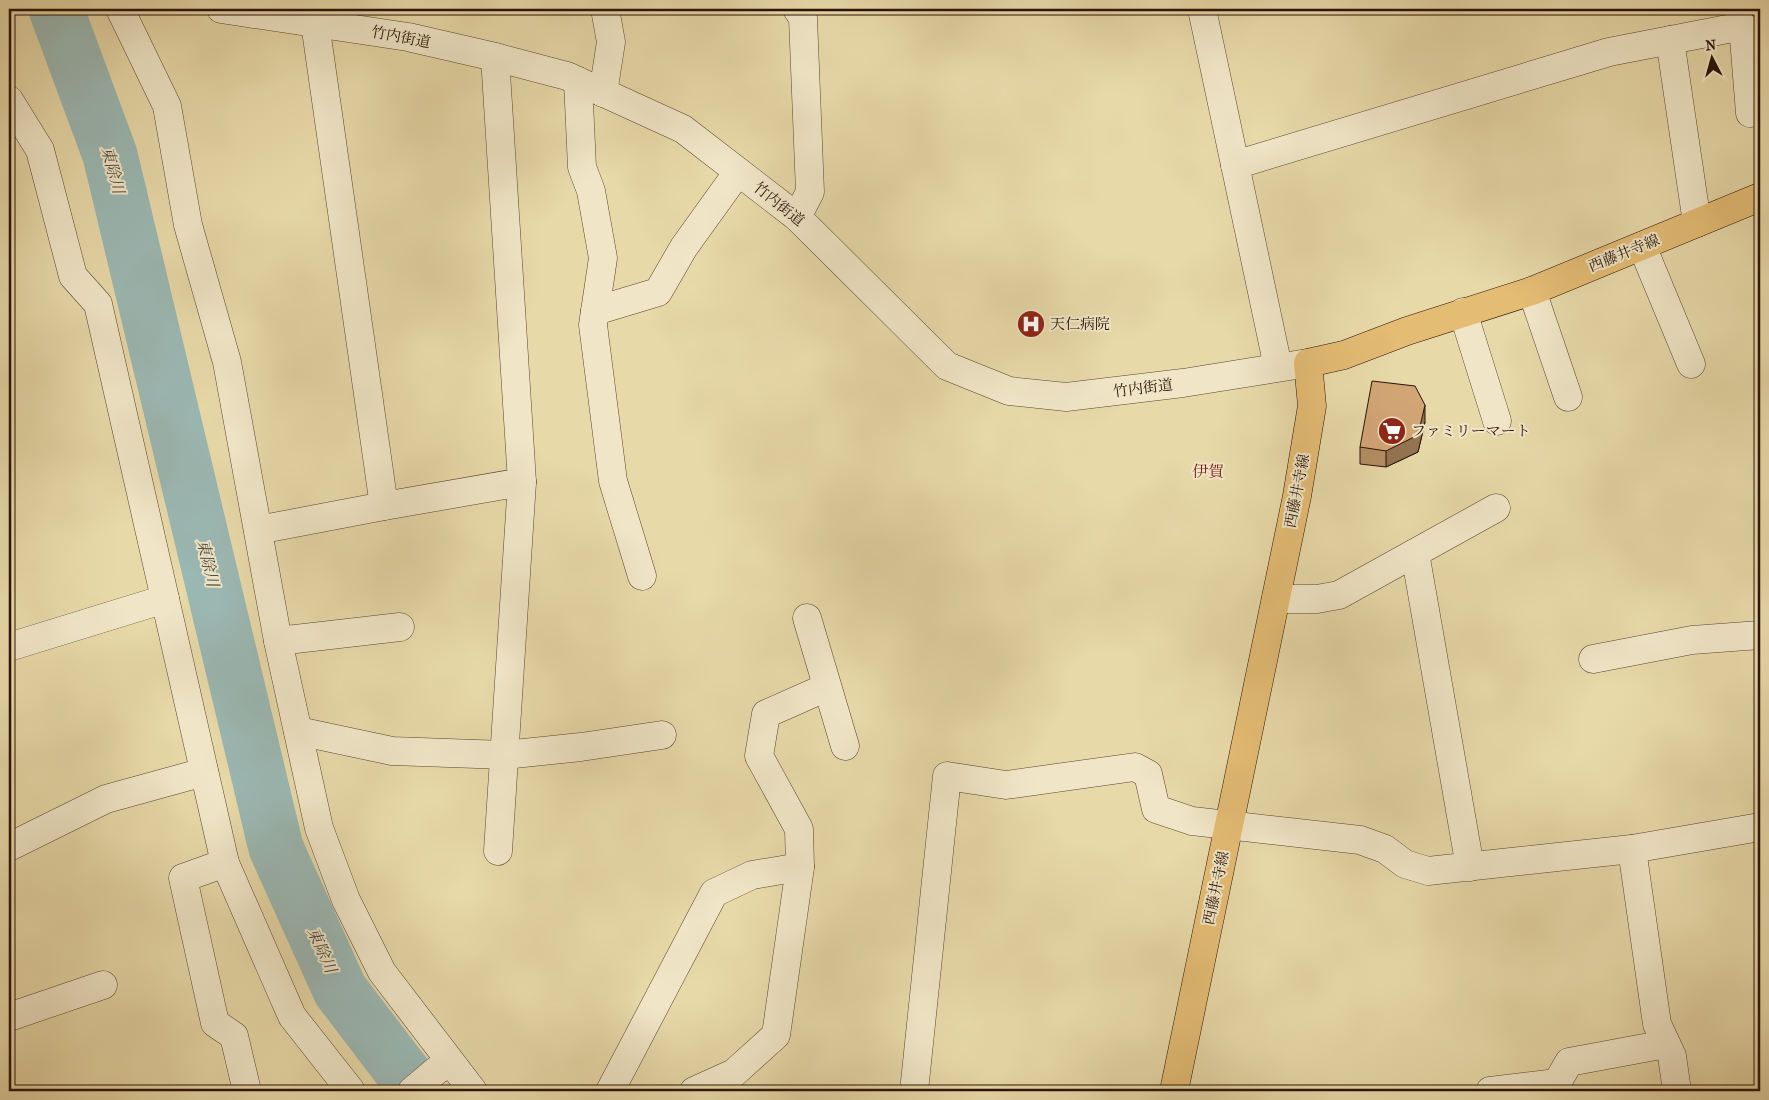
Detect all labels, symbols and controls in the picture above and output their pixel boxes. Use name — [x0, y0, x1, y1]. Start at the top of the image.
street label: 竹内街道 — [370, 22, 432, 52]
north arrow — [1686, 32, 1736, 82]
text: N — [1705, 37, 1717, 55]
water label: 東除川 — [98, 144, 129, 198]
street label: 竹内街道 — [750, 178, 808, 230]
street label: 西藤井寺線 — [1586, 231, 1662, 275]
hospital icon: 天仁病院 — [1016, 309, 1046, 339]
place label: 天仁病院 — [1050, 315, 1110, 333]
street label: 竹内街道 — [1112, 375, 1174, 401]
supermarket icon: ファミリーマート — [1377, 416, 1407, 446]
place label: ファミリーマート — [1411, 422, 1531, 440]
street label: 西藤井寺線 — [1281, 452, 1313, 530]
district label: 伊賀 — [1192, 462, 1224, 481]
water label: 東除川 — [193, 537, 223, 590]
street label: 西藤井寺線 — [1199, 849, 1233, 927]
water label: 東除川 — [304, 924, 341, 978]

